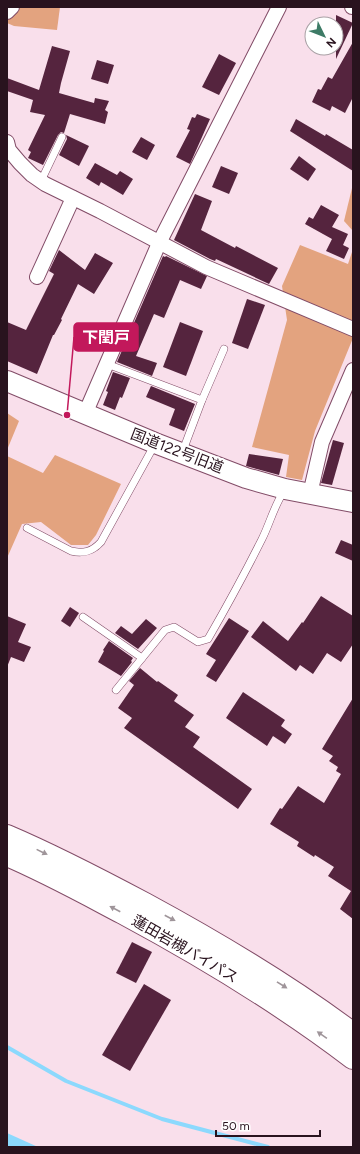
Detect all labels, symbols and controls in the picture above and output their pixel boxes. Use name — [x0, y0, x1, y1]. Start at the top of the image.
north arrow — [304, 16, 344, 56]
text: N — [323, 35, 339, 50]
callout: 下閏戸 — [74, 323, 138, 351]
text: 下閏戸 — [82, 328, 130, 347]
street label: 国道122号旧道 — [128, 425, 226, 477]
one-way arrow — [37, 849, 48, 855]
one-way arrow — [109, 906, 121, 912]
street label: 蓮田岩槻バイパス — [129, 911, 241, 987]
one-way arrow — [165, 915, 176, 921]
one-way arrow — [276, 981, 288, 988]
one-way arrow — [316, 1031, 327, 1039]
scale bar — [216, 1112, 320, 1138]
text: 50 m — [222, 1119, 250, 1133]

